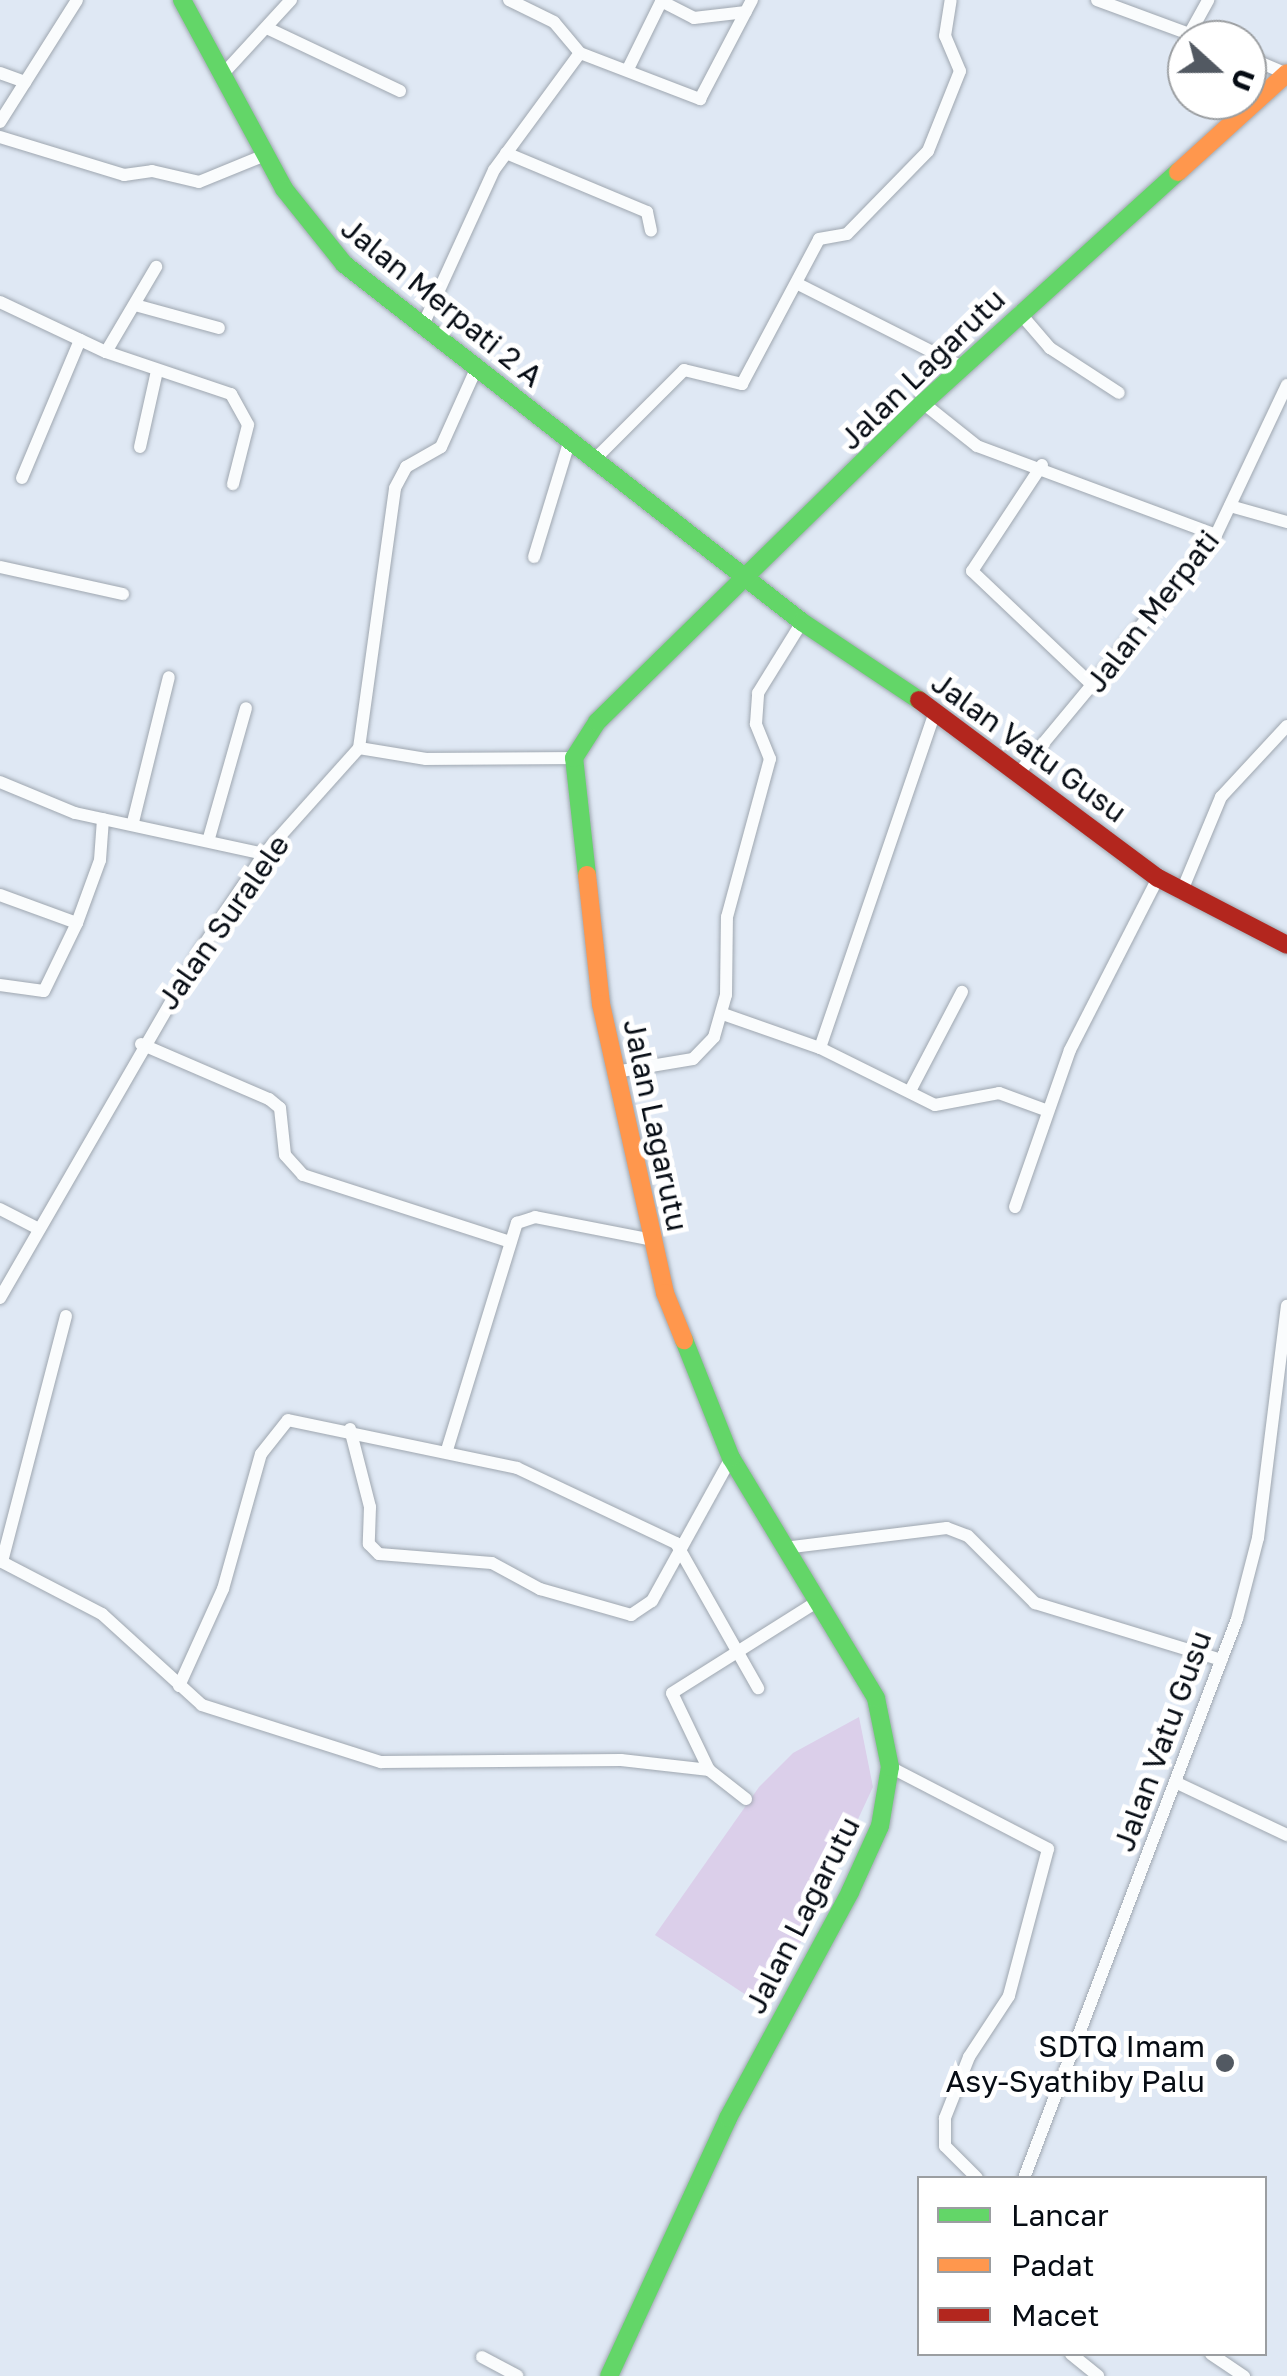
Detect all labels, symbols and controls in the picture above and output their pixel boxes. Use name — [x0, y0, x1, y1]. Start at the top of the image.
north arrow — [1167, 20, 1267, 120]
text: U — [1225, 65, 1263, 96]
street label: Jalan Merpati 2 A — [334, 210, 550, 394]
street label: Jalan Lagarutu — [832, 281, 1012, 457]
street label: Jalan Merpati — [1077, 523, 1227, 699]
street label: Jalan Vatu Gusu — [925, 664, 1133, 830]
street label: Jalan Suralele — [149, 828, 297, 1016]
street label: Jalan Lagarutu — [616, 1016, 696, 1234]
street label: Jalan Vatu Gusu — [1105, 1626, 1219, 1856]
street label: Jalan Lagarutu — [737, 1811, 867, 2019]
place label: SDTQ Imam Asy-Syathiby Palu — [945, 2028, 1205, 2098]
marker: SDTQ Imam Asy-Syathiby Palu — [1214, 2052, 1236, 2074]
legend — [917, 2176, 1267, 2356]
text: Lancar — [1011, 2197, 1109, 2233]
text: Padat — [1011, 2247, 1094, 2283]
text: Macet — [1011, 2297, 1100, 2333]

